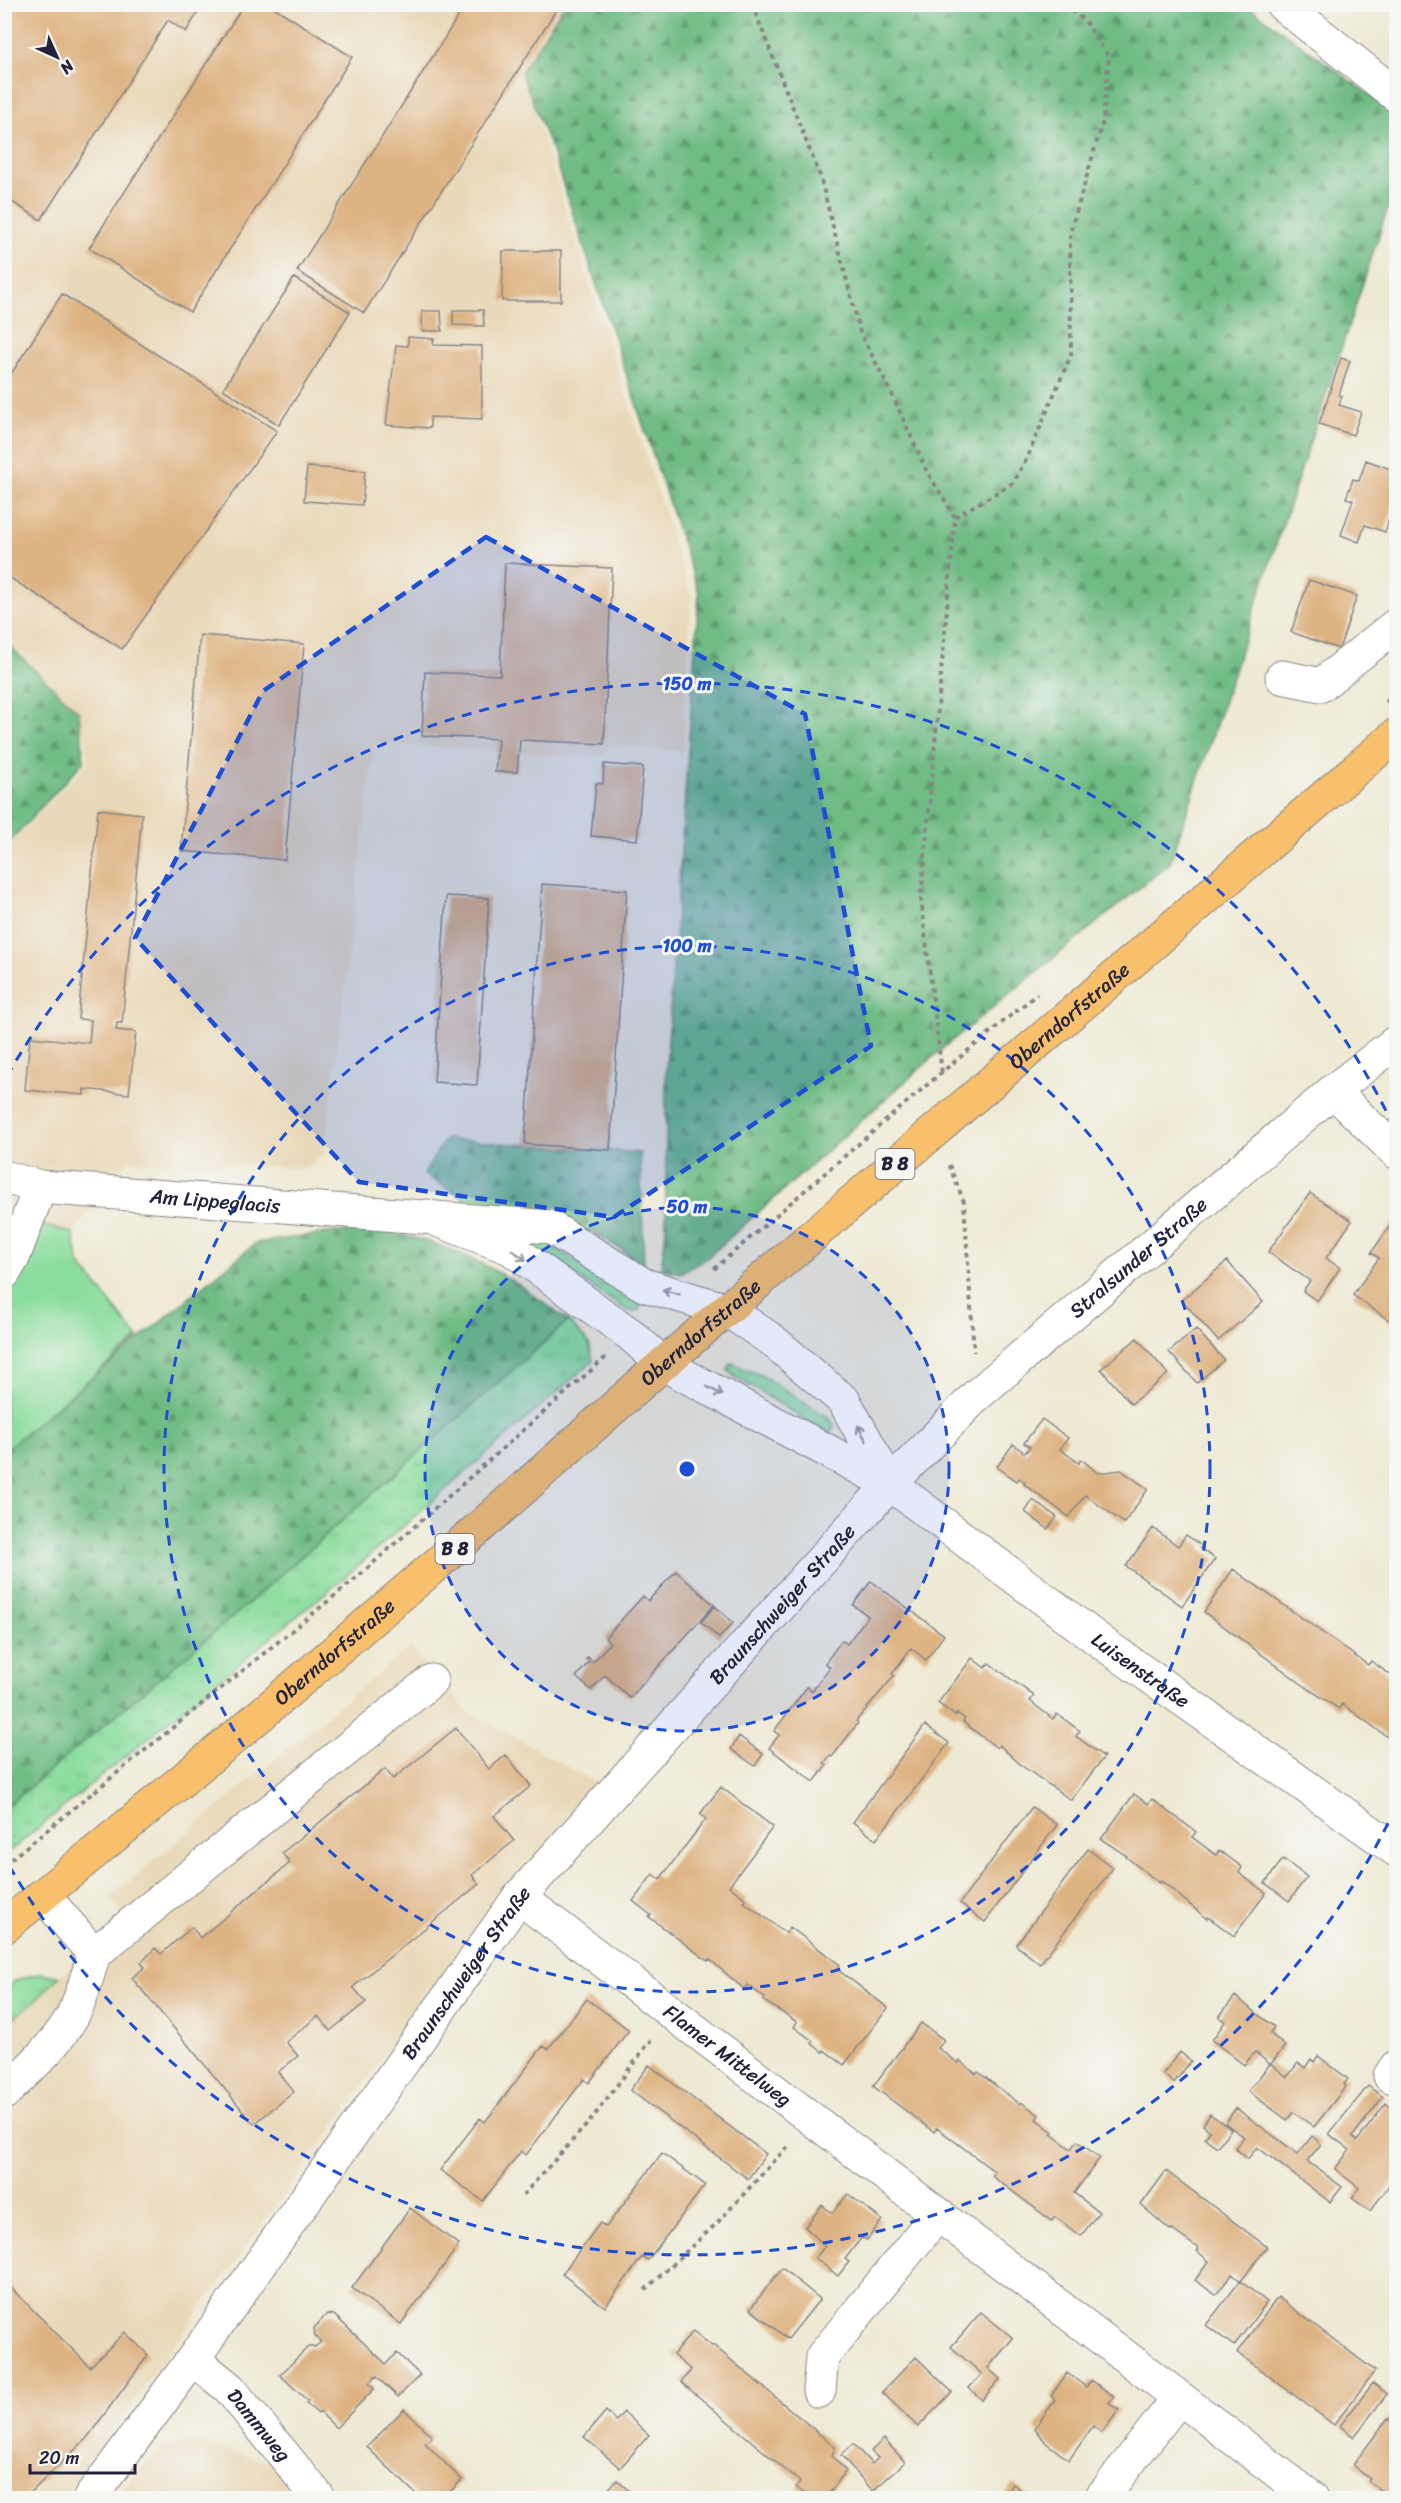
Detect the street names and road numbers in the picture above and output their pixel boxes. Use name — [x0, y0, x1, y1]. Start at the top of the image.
street label: Oberndorfstraße — [1001, 953, 1138, 1078]
road number: B 8 — [876, 1149, 914, 1179]
street label: Am Lippeglacis — [148, 1179, 282, 1224]
street label: Stralsunder Straße — [1061, 1188, 1216, 1327]
street label: Oberndorfstraße — [632, 1270, 769, 1395]
street label: Braunschweiger Straße — [700, 1516, 865, 1693]
road number: B 8 — [436, 1534, 474, 1564]
street label: Oberndorfstraße — [266, 1590, 403, 1715]
street label: Luisenstraße — [1083, 1623, 1197, 1718]
street label: Braunschweiger Straße — [392, 1877, 540, 2067]
street label: Flamer Mittelweg — [655, 1995, 800, 2116]
street label: Dammweg — [218, 2381, 300, 2470]

